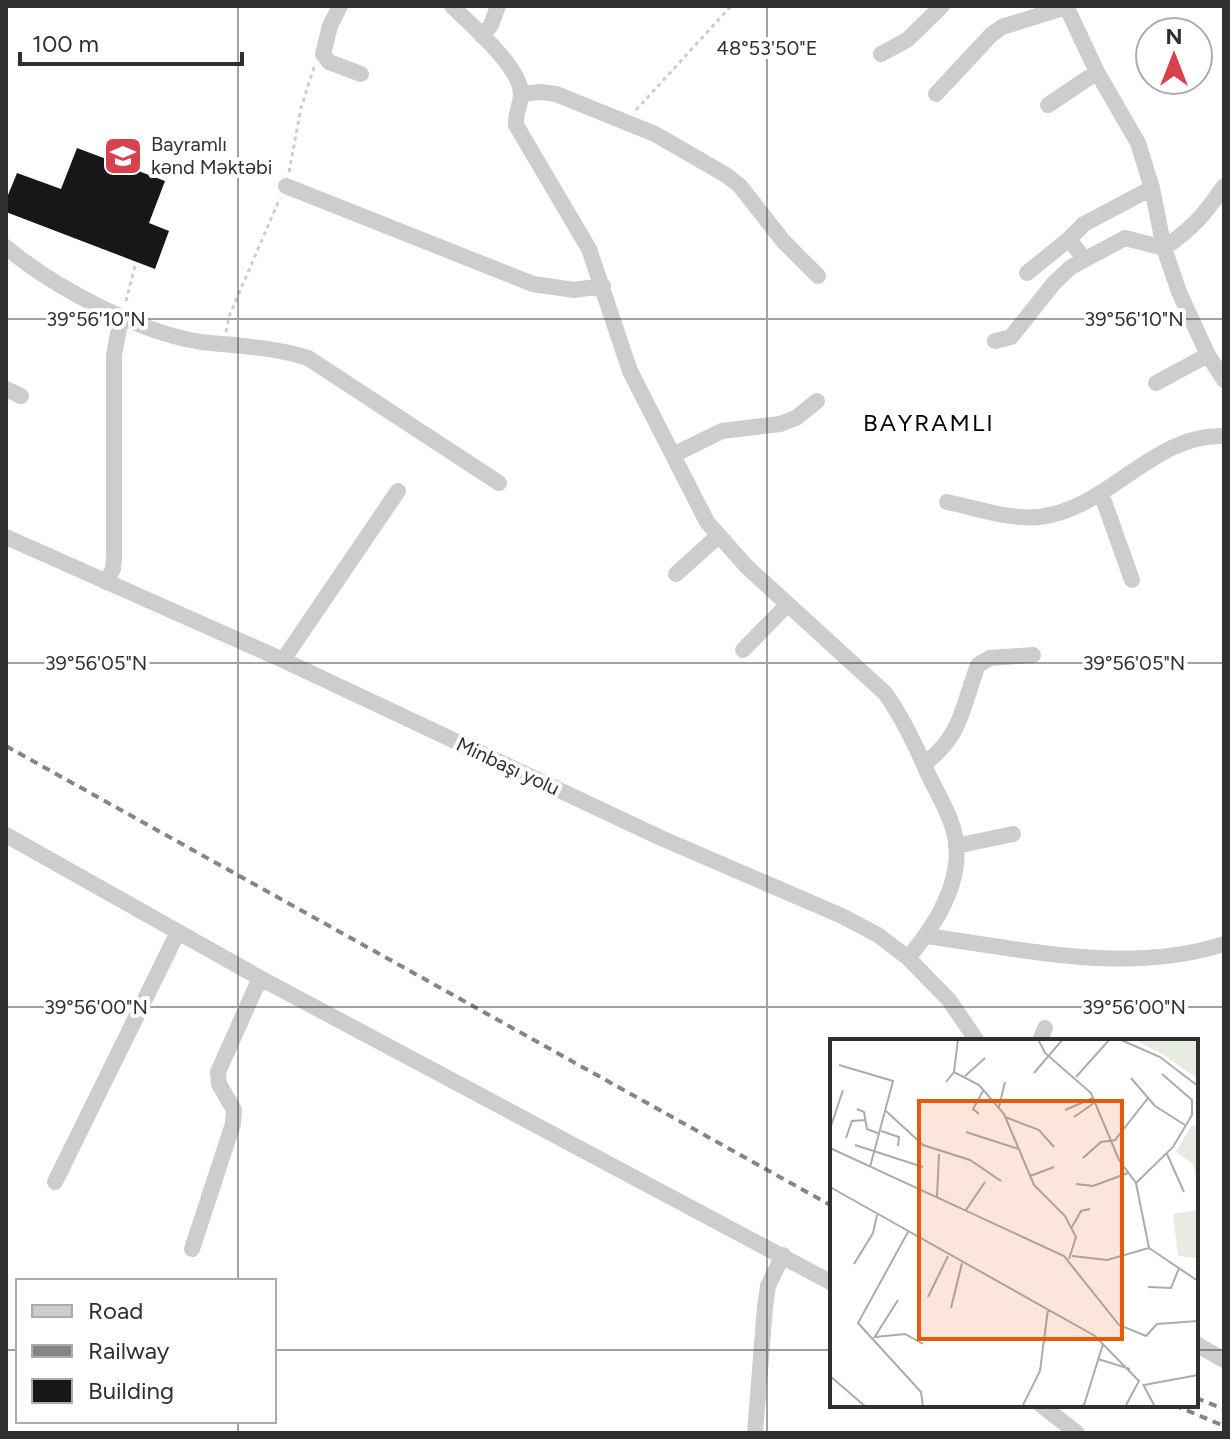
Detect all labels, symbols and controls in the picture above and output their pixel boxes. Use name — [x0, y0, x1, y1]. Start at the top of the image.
scale bar — [20, 16, 242, 66]
north arrow — [1134, 16, 1214, 96]
text: N — [1165, 23, 1183, 50]
text: 100 m — [32, 29, 99, 58]
text: 48°53'50"E — [716, 36, 818, 60]
place label: Bayramlı kənd Məktəbi — [151, 132, 272, 179]
school or university icon: Bayramlı kənd Məktəbi — [102, 135, 144, 177]
text: 39°56'10"N — [46, 307, 146, 331]
text: 39°56'10"N — [1084, 307, 1184, 331]
district label: BAYRAMLI — [863, 408, 995, 437]
text: 39°56'05"N — [45, 651, 147, 675]
text: 39°56'05"N — [1083, 651, 1185, 675]
street label: Minbaşı yolu — [453, 732, 563, 800]
text: 39°56'00"N — [44, 995, 148, 1019]
text: 39°56'00"N — [1082, 995, 1186, 1019]
inset map — [830, 1039, 1198, 1407]
legend — [16, 1279, 276, 1423]
text: Road — [88, 1296, 143, 1325]
text: Railway — [88, 1336, 170, 1365]
text: Building — [88, 1376, 174, 1405]

